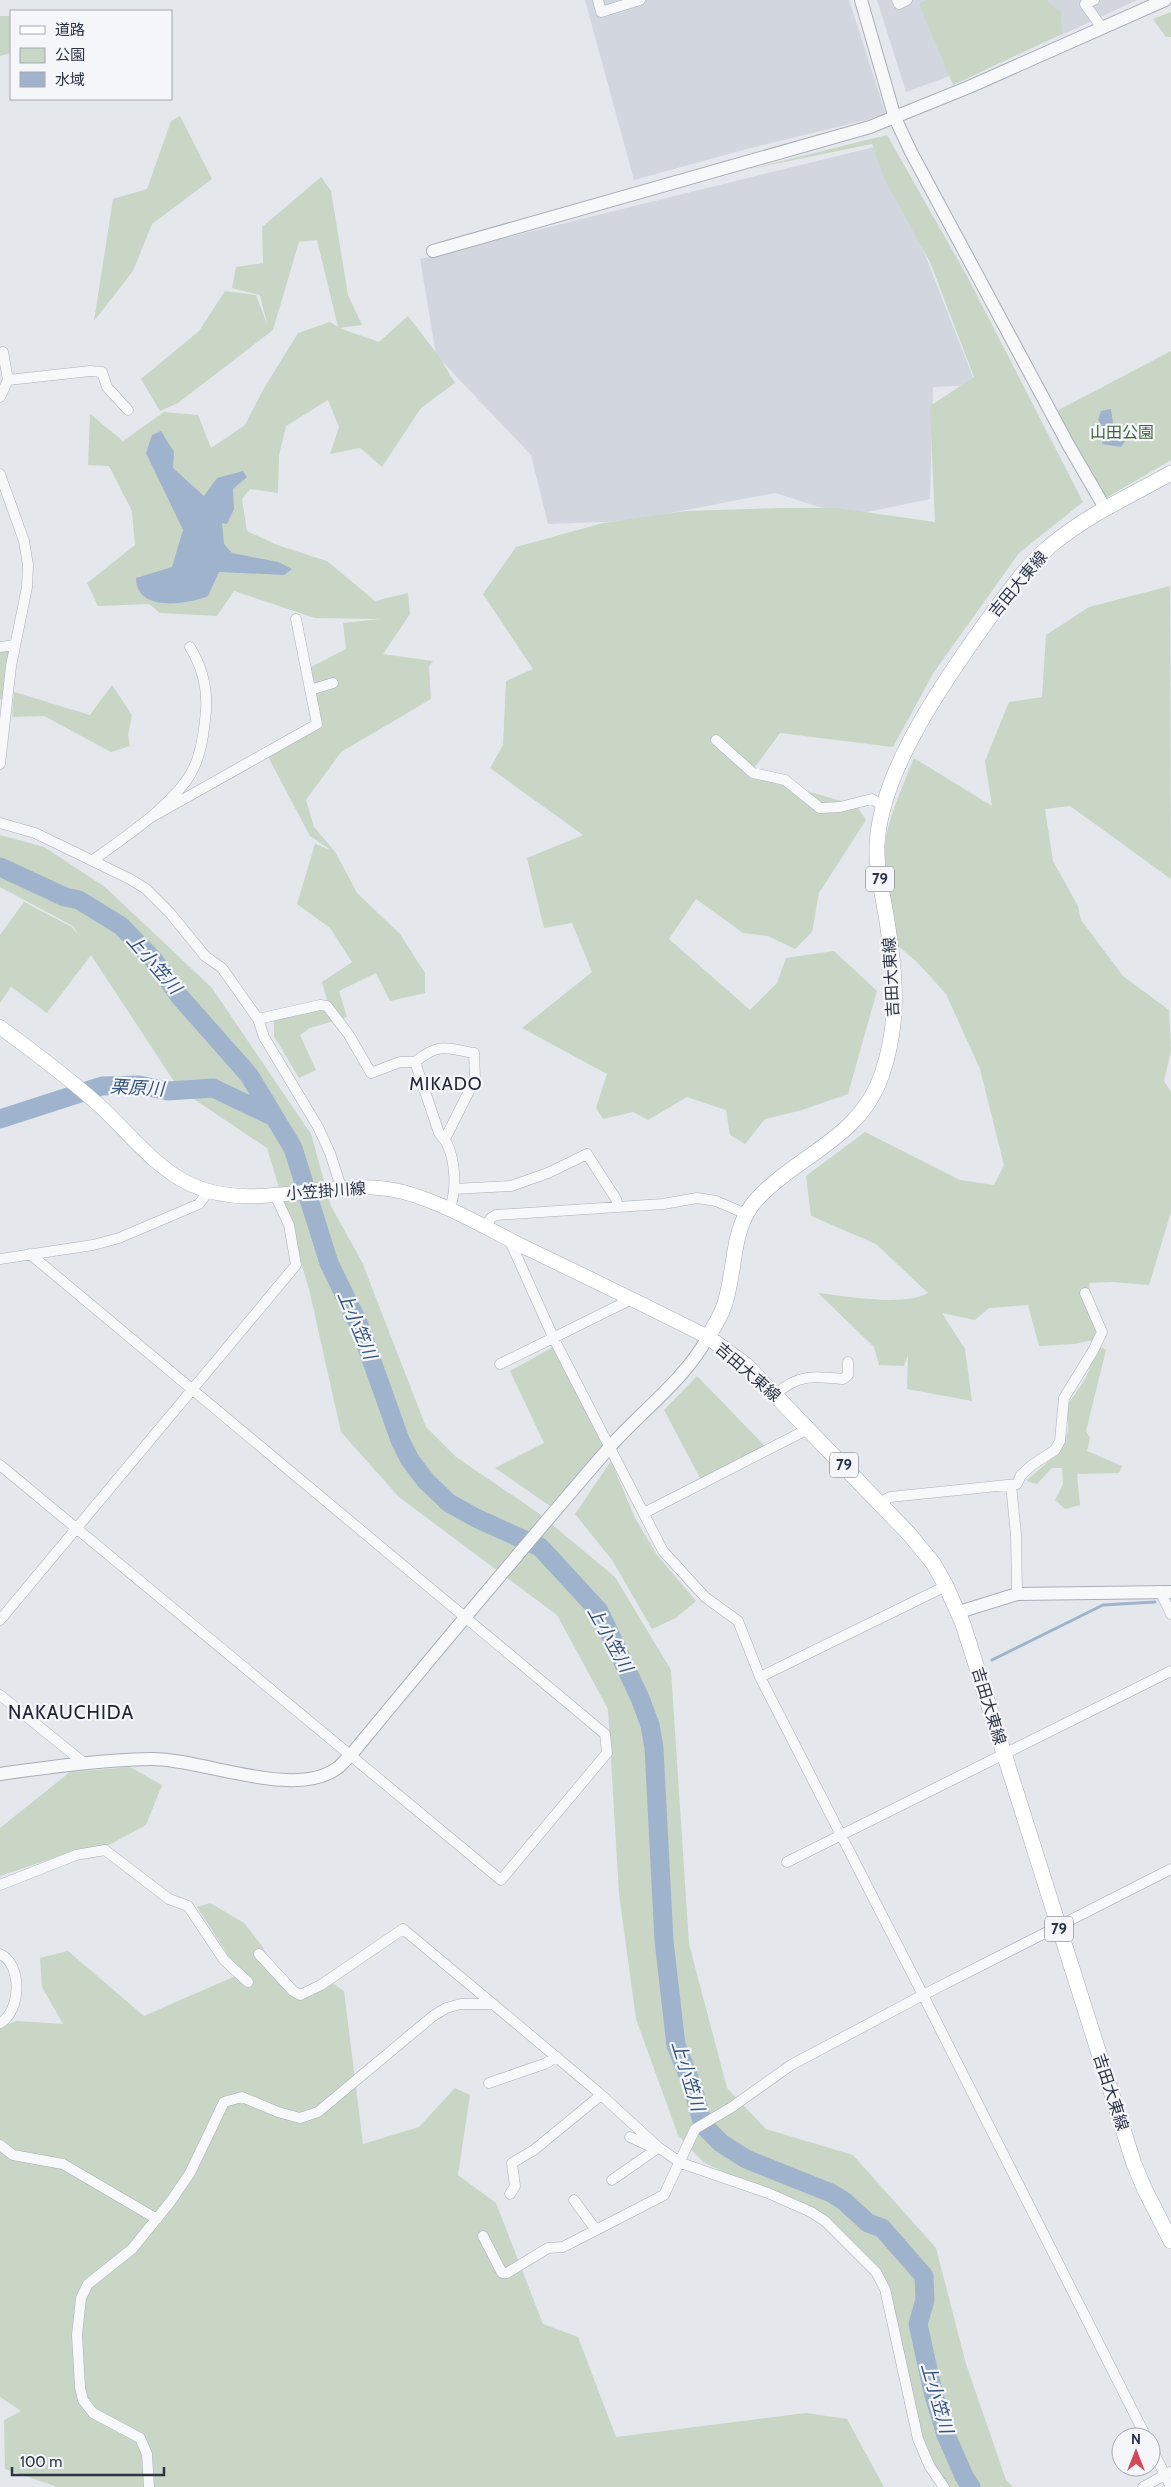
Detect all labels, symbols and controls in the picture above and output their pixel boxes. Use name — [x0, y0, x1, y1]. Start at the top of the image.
legend — [10, 10, 172, 100]
text: 道路 — [55, 21, 85, 39]
text: 公園 — [55, 46, 85, 64]
text: 水域 — [55, 71, 85, 89]
park label: 山田公園 — [1090, 423, 1154, 442]
street label: 吉田大東線 — [985, 547, 1051, 621]
road number: 79 — [866, 866, 894, 892]
water label: 上小笠川 — [122, 930, 187, 1000]
street label: 吉田大東線 — [879, 937, 903, 1017]
district label: MIKADO — [409, 1073, 483, 1095]
water label: 栗原川 — [109, 1076, 167, 1101]
street label: 小笠掛川線 — [285, 1179, 367, 1203]
water label: 上小笠川 — [333, 1288, 382, 1364]
street label: 吉田大東線 — [712, 1339, 784, 1405]
road number: 79 — [830, 1452, 858, 1478]
water label: 上小笠川 — [583, 1602, 638, 1678]
street label: 吉田大東線 — [968, 1665, 1010, 1747]
district label: NAKAUCHIDA — [8, 1701, 134, 1724]
road number: 79 — [1045, 1916, 1073, 1942]
water label: 上小笠川 — [667, 2038, 710, 2116]
street label: 吉田大東線 — [1090, 2051, 1132, 2133]
water label: 上小笠川 — [917, 2360, 958, 2438]
north arrow — [1111, 2427, 1161, 2477]
text: N — [1131, 2430, 1141, 2448]
scale bar — [12, 2444, 165, 2476]
text: 100 m — [20, 2453, 62, 2471]

